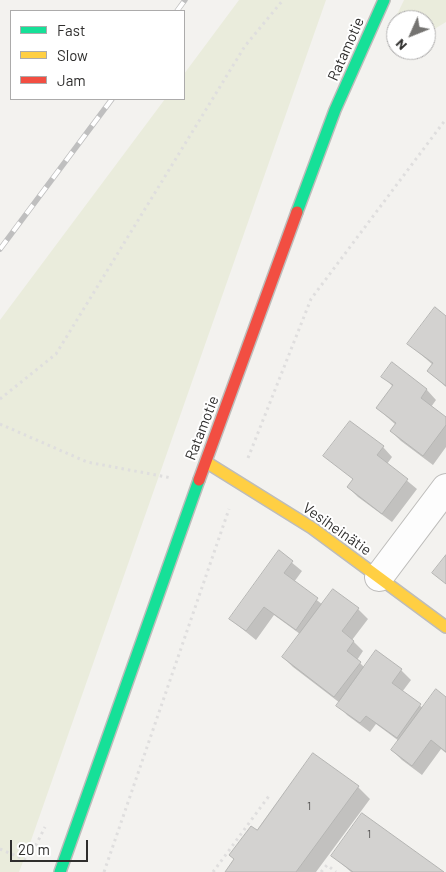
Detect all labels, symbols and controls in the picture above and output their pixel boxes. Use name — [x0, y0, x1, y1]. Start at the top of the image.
legend — [10, 10, 185, 100]
north arrow — [386, 10, 436, 60]
street label: Ratamotie — [324, 14, 368, 84]
text: Fast — [57, 21, 85, 39]
text: N — [391, 36, 410, 54]
text: Slow — [57, 46, 88, 64]
text: Jam — [57, 71, 86, 89]
street label: Ratamotie — [181, 393, 223, 463]
street label: Vesiheinätie — [299, 499, 375, 559]
house number: 1 — [307, 799, 311, 813]
house number: 1 — [367, 827, 371, 841]
scale bar — [12, 830, 90, 862]
text: 20 m — [18, 840, 50, 858]

